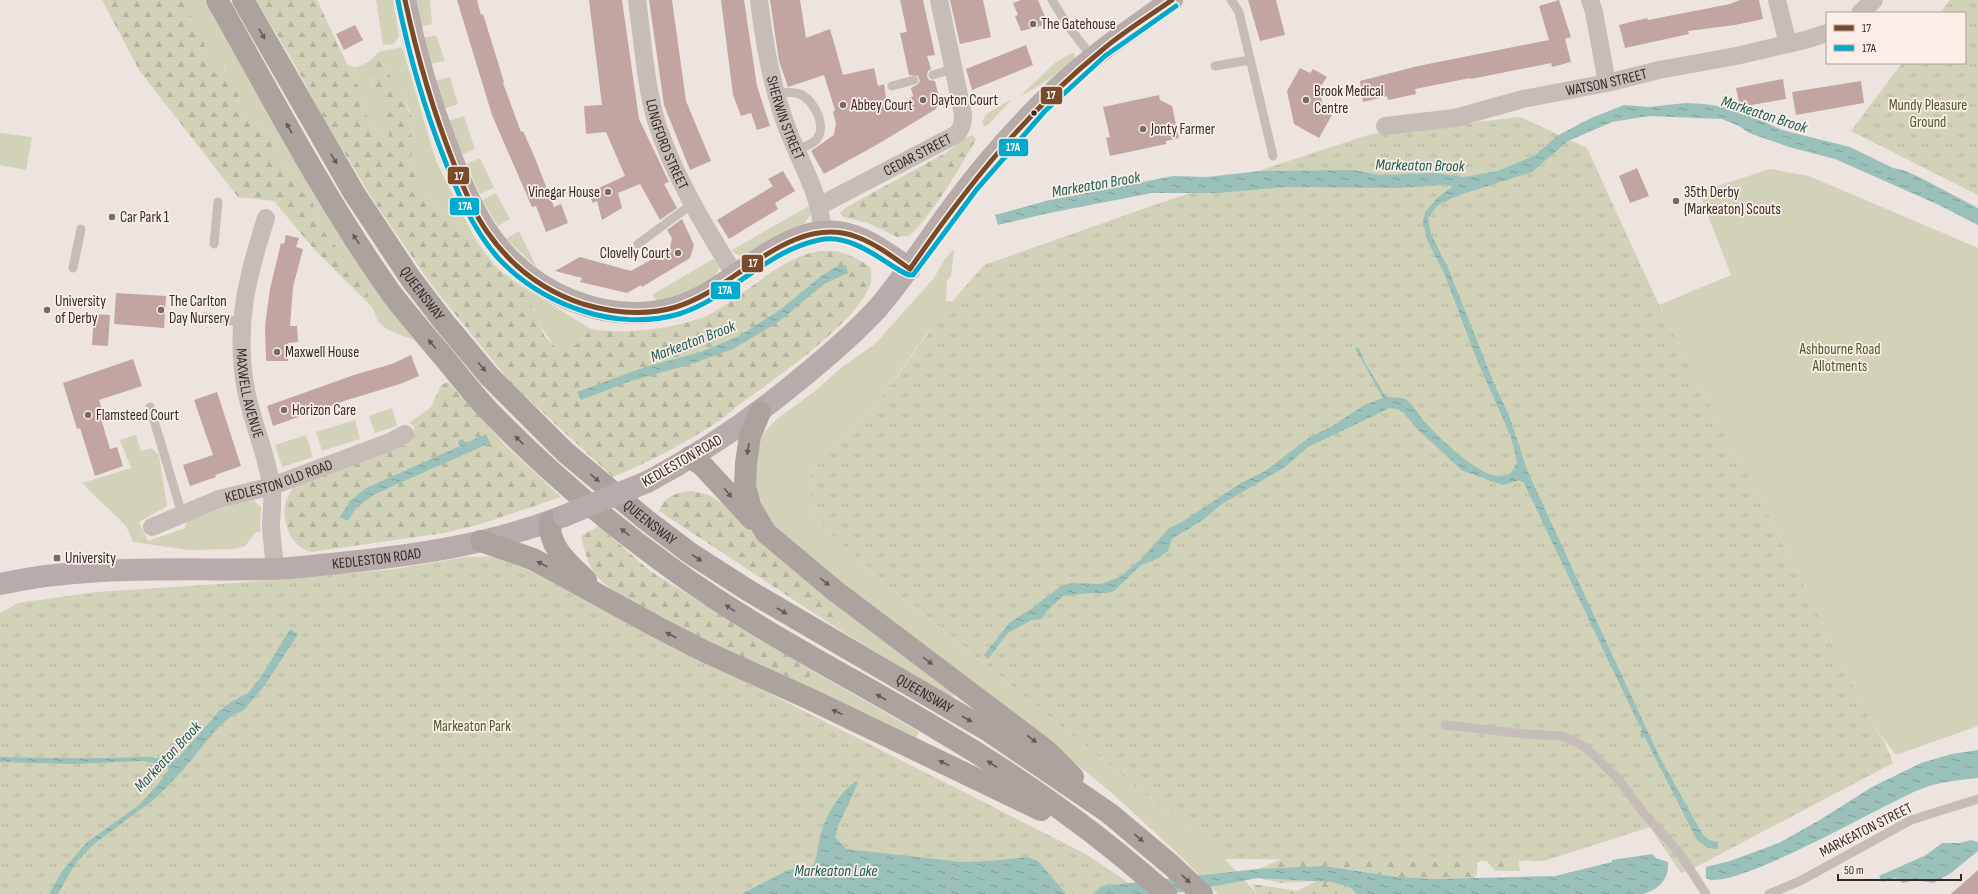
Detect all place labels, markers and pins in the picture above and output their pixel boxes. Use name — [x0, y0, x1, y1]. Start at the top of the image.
place label: The Gatehouse — [1041, 15, 1116, 34]
marker: The Gatehouse — [1028, 19, 1038, 29]
place label: Brook Medical Centre — [1314, 82, 1384, 118]
place label: Dayton Court — [931, 91, 998, 110]
marker: Dayton Court — [918, 95, 928, 105]
marker: Brook Medical Centre — [1301, 95, 1311, 105]
place label: Abbey Court — [850, 96, 913, 115]
marker: Abbey Court — [838, 100, 848, 110]
unlabelled marker — [1029, 108, 1039, 118]
place label: Jonty Farmer — [1150, 120, 1216, 139]
marker: Jonty Farmer — [1138, 124, 1148, 134]
place label: Vinegar House — [528, 183, 600, 202]
place label: 35th Derby (Markeaton) Scouts — [1684, 183, 1781, 219]
marker: Vinegar House — [603, 187, 613, 197]
marker: 35th Derby (Markeaton) Scouts — [1671, 196, 1681, 206]
place label: Car Park 1 — [120, 208, 170, 227]
marker: Car Park 1 — [107, 212, 117, 222]
place label: Clovelly Court — [600, 244, 670, 263]
marker: Clovelly Court — [673, 248, 683, 258]
place label: University of Derby — [55, 292, 106, 328]
place label: The Carlton Day Nursery — [169, 292, 230, 328]
marker: University of Derby — [42, 305, 52, 315]
marker: The Carlton Day Nursery — [156, 305, 166, 315]
place label: Maxwell House — [285, 343, 359, 362]
marker: Maxwell House — [272, 347, 282, 357]
place label: Horizon Care — [292, 401, 356, 420]
marker: Horizon Care — [279, 405, 289, 415]
place label: Flamsteed Court — [96, 406, 180, 425]
marker: Flamsteed Court — [83, 410, 93, 420]
place label: University — [65, 549, 116, 568]
marker: University — [52, 553, 62, 563]

